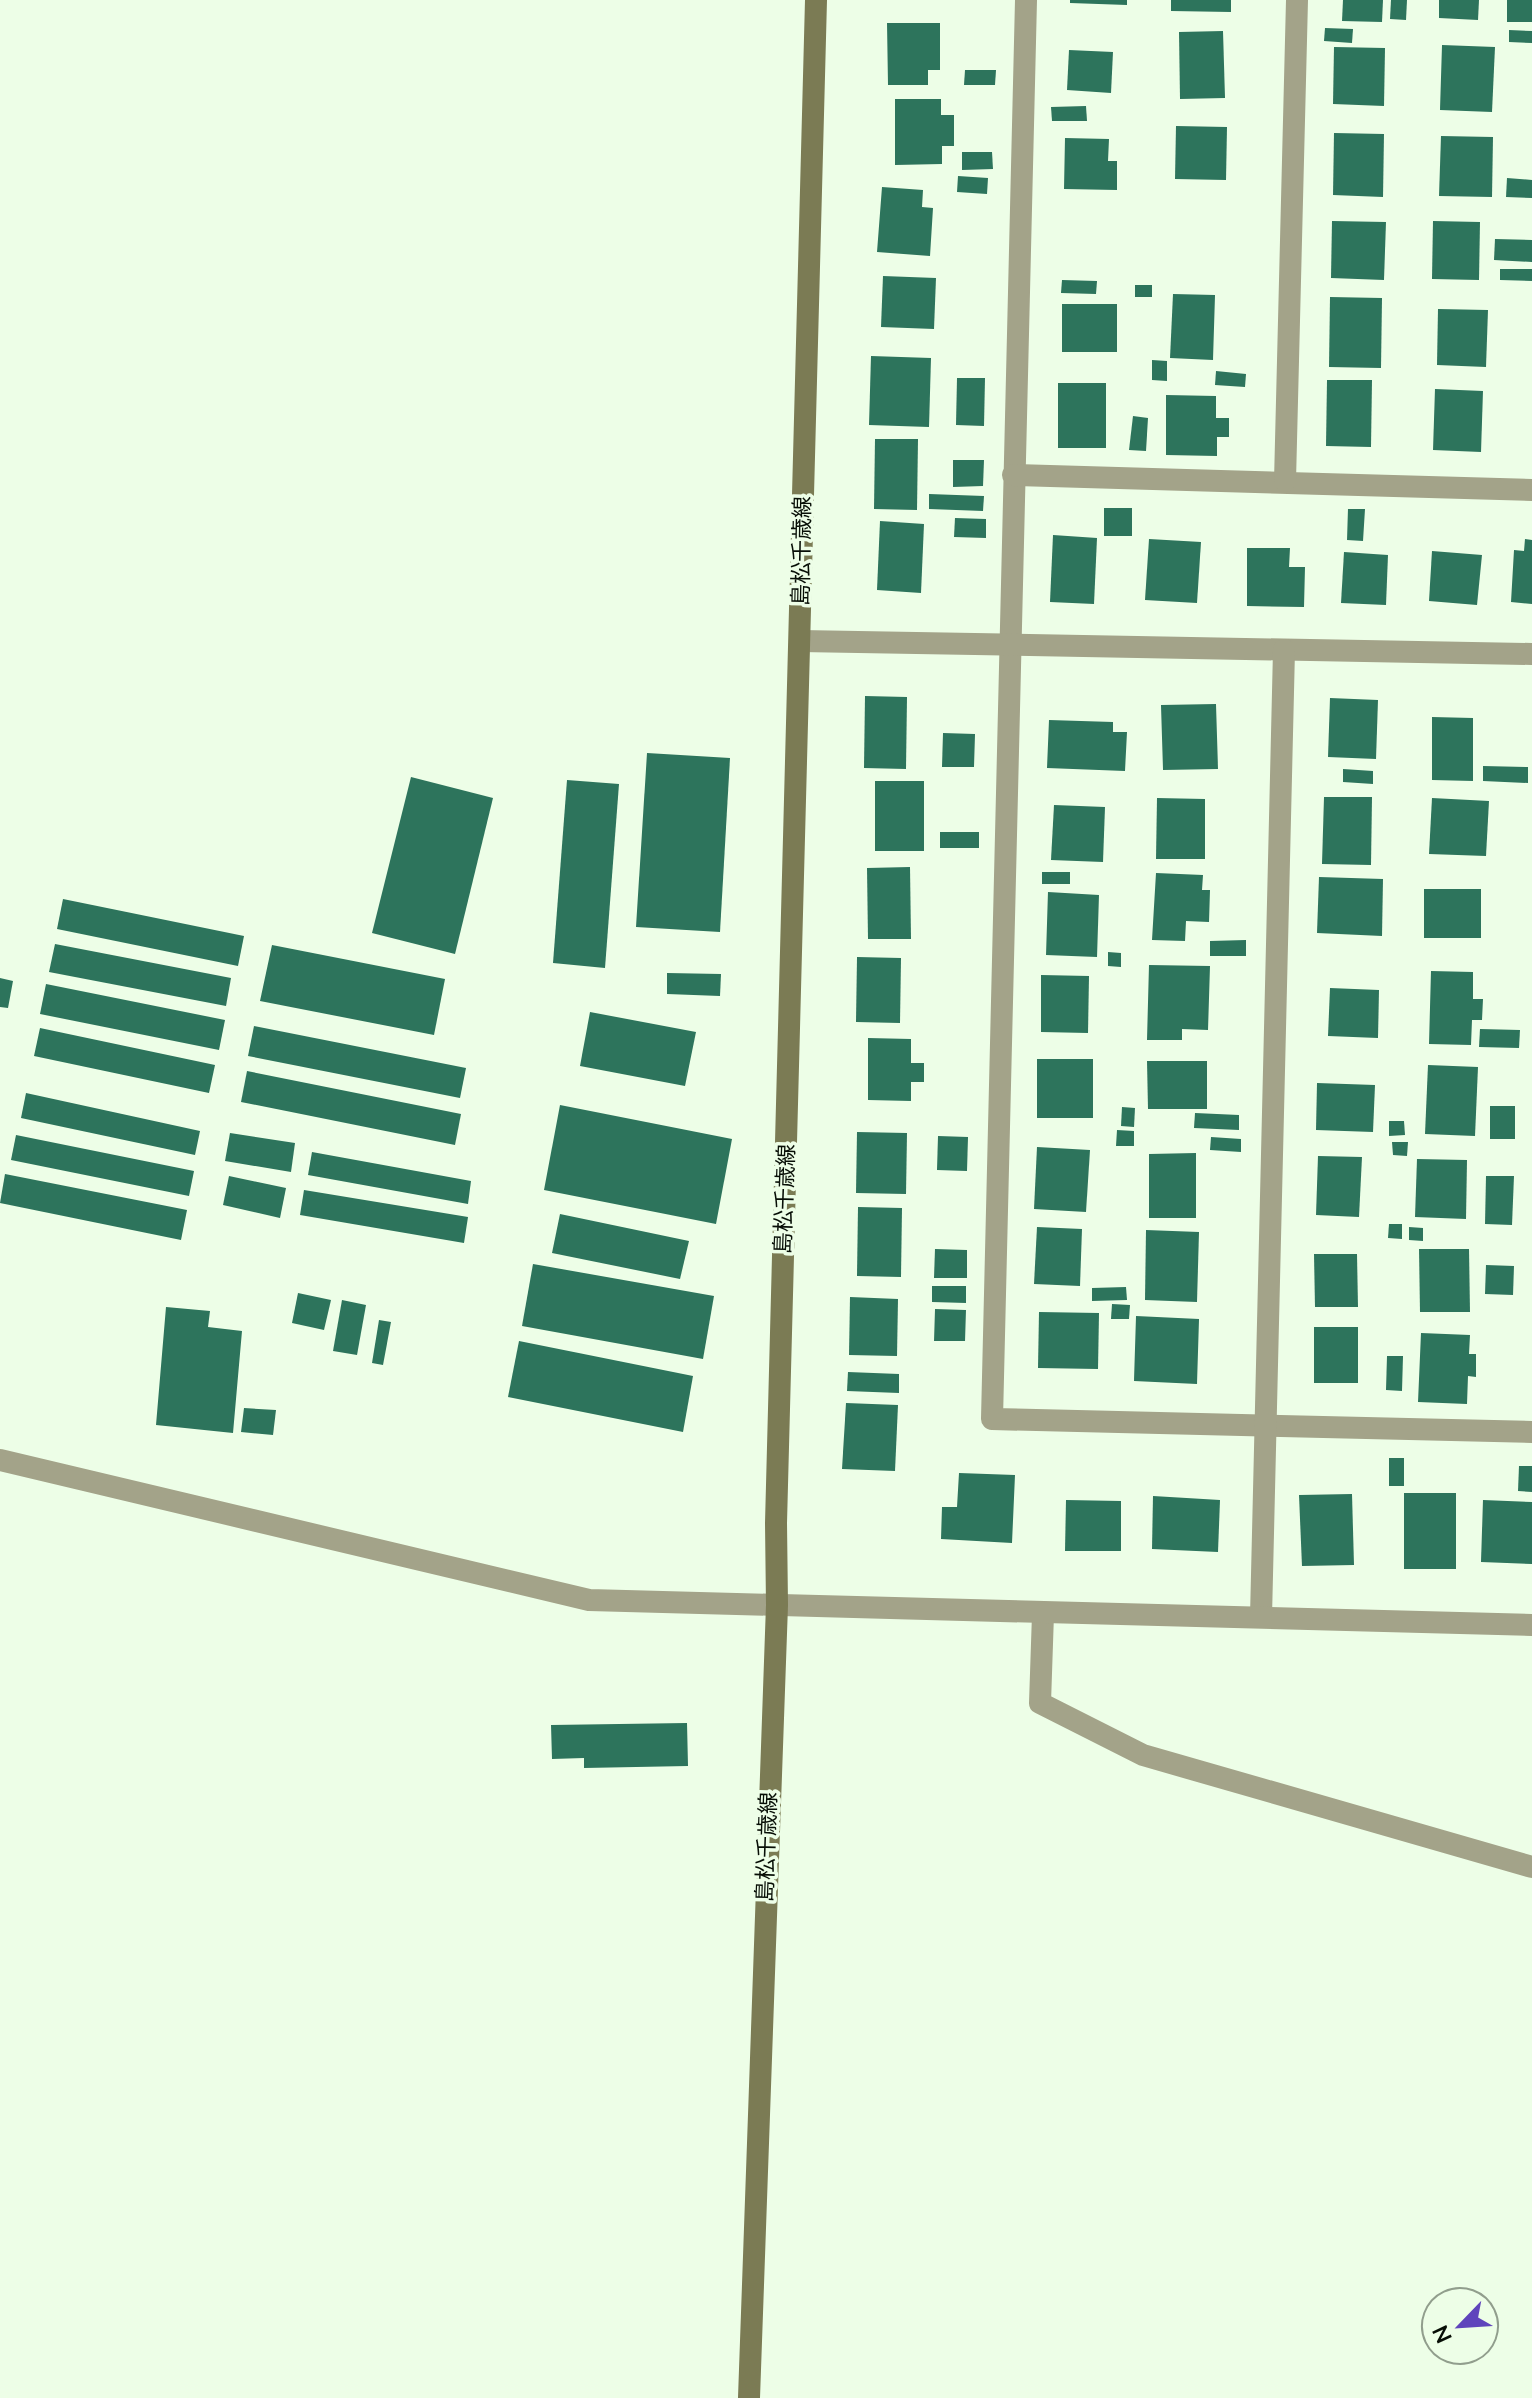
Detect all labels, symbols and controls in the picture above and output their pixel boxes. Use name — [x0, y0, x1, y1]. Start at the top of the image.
street label: 島松千歳線 — [786, 496, 818, 606]
street label: 島松千歳線 — [768, 1144, 802, 1254]
street label: 島松千歳線 — [750, 1792, 784, 1902]
north arrow — [1420, 2286, 1500, 2366]
text: N — [1426, 2320, 1460, 2348]

